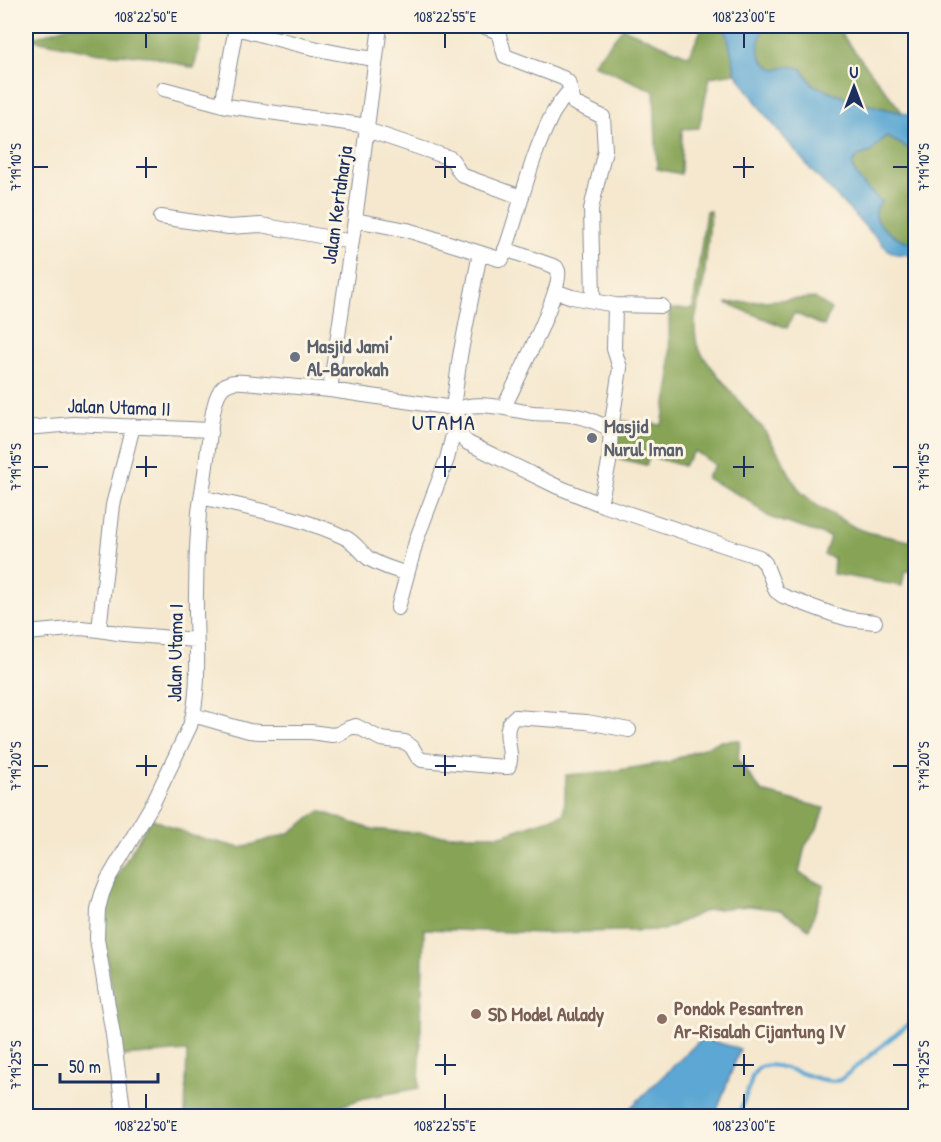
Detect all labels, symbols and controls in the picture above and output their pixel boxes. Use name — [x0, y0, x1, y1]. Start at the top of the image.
text: 108°22'50"E — [115, 6, 178, 27]
text: 108°22'55"E — [414, 6, 477, 27]
text: 108°23'00"E — [713, 6, 776, 27]
north arrow — [824, 57, 884, 117]
text: U — [850, 61, 859, 83]
text: 7°19'10"S — [5, 143, 26, 191]
text: 7°19'10"S — [913, 143, 934, 191]
street label: Jalan Kertaharja — [315, 144, 358, 266]
place label: Masjid Jami' Al-Barokah — [307, 332, 393, 382]
marker: Masjid Jami' Al-Barokah — [288, 350, 302, 364]
street label: Jalan Utama II — [67, 391, 171, 422]
district label: UTAMA — [412, 407, 476, 437]
place label: Masjid Nurul Iman — [604, 412, 683, 462]
marker: Masjid Nurul Iman — [585, 431, 599, 445]
text: 7°19'15"S — [5, 443, 26, 491]
text: 7°19'15"S — [913, 443, 934, 491]
street label: Jalan Utama I — [160, 604, 189, 702]
text: 7°19'20"S — [5, 741, 26, 791]
text: 7°19'20"S — [913, 741, 934, 791]
place label: Pondok Pesantren Ar-Risalah Cijantung IV — [674, 994, 846, 1045]
place label: SD Model Aulady — [488, 1000, 605, 1028]
marker: SD Model Aulady — [469, 1007, 483, 1021]
marker: Pondok Pesantren Ar-Risalah Cijantung IV — [655, 1012, 669, 1026]
text: 7°19'25"S — [5, 1040, 26, 1090]
text: 7°19'25"S — [913, 1040, 934, 1090]
scale bar — [60, 1046, 158, 1084]
text: 50 m — [69, 1054, 101, 1079]
text: 108°22'50"E — [115, 1115, 178, 1136]
text: 108°22'55"E — [414, 1115, 477, 1136]
text: 108°23'00"E — [713, 1115, 776, 1136]

